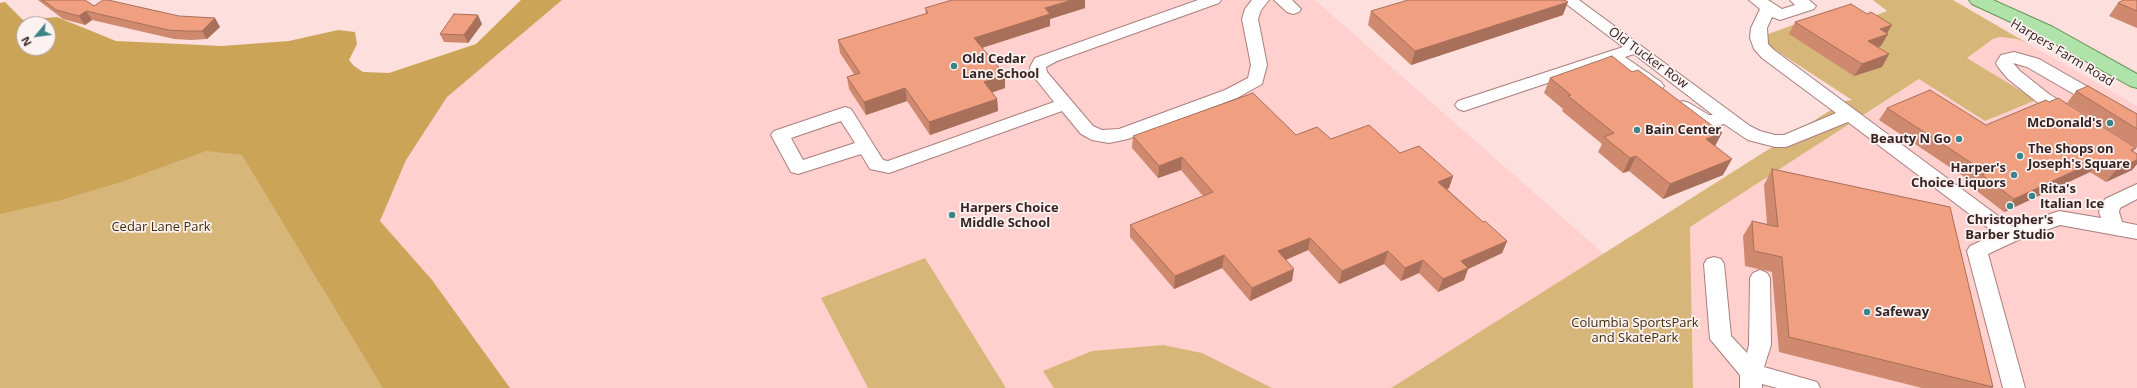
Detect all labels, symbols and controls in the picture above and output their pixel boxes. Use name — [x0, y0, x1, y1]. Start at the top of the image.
north arrow — [16, 16, 56, 56]
street label: Harpers Farm Road — [2007, 16, 2117, 90]
street label: Old Tucker Row — [1605, 24, 1691, 92]
text: N — [17, 34, 35, 49]
place label: Old Cedar Lane School — [962, 51, 1039, 82]
marker: Old Cedar Lane School — [949, 61, 959, 71]
place label: McDonald's — [2027, 115, 2102, 131]
marker: McDonald's — [2105, 118, 2115, 128]
place label: Bain Center — [1645, 122, 1721, 138]
marker: Bain Center — [1632, 125, 1642, 135]
place label: Beauty N Go — [1870, 131, 1951, 147]
marker: Beauty N Go — [1954, 134, 1964, 144]
place label: The Shops on Joseph's Square — [2028, 141, 2130, 172]
marker: The Shops on Joseph's Square — [2015, 151, 2025, 161]
place label: Harper's Choice Liquors — [1911, 160, 2006, 191]
marker: Harper's Choice Liquors — [2009, 170, 2019, 180]
place label: Rita's Italian Ice — [2040, 181, 2104, 212]
marker: Rita's Italian Ice — [2027, 191, 2037, 201]
place label: Harpers Choice Middle School — [960, 200, 1059, 231]
marker: Christopher's Barber Studio — [2005, 201, 2015, 211]
marker: Harpers Choice Middle School — [947, 210, 957, 220]
place label: Christopher's Barber Studio — [1965, 212, 2055, 243]
park label: Cedar Lane Park — [111, 219, 211, 235]
place label: Safeway — [1875, 304, 1929, 320]
marker: Safeway — [1862, 307, 1872, 317]
park label: Columbia SportsPark and SkatePark — [1571, 315, 1699, 346]

